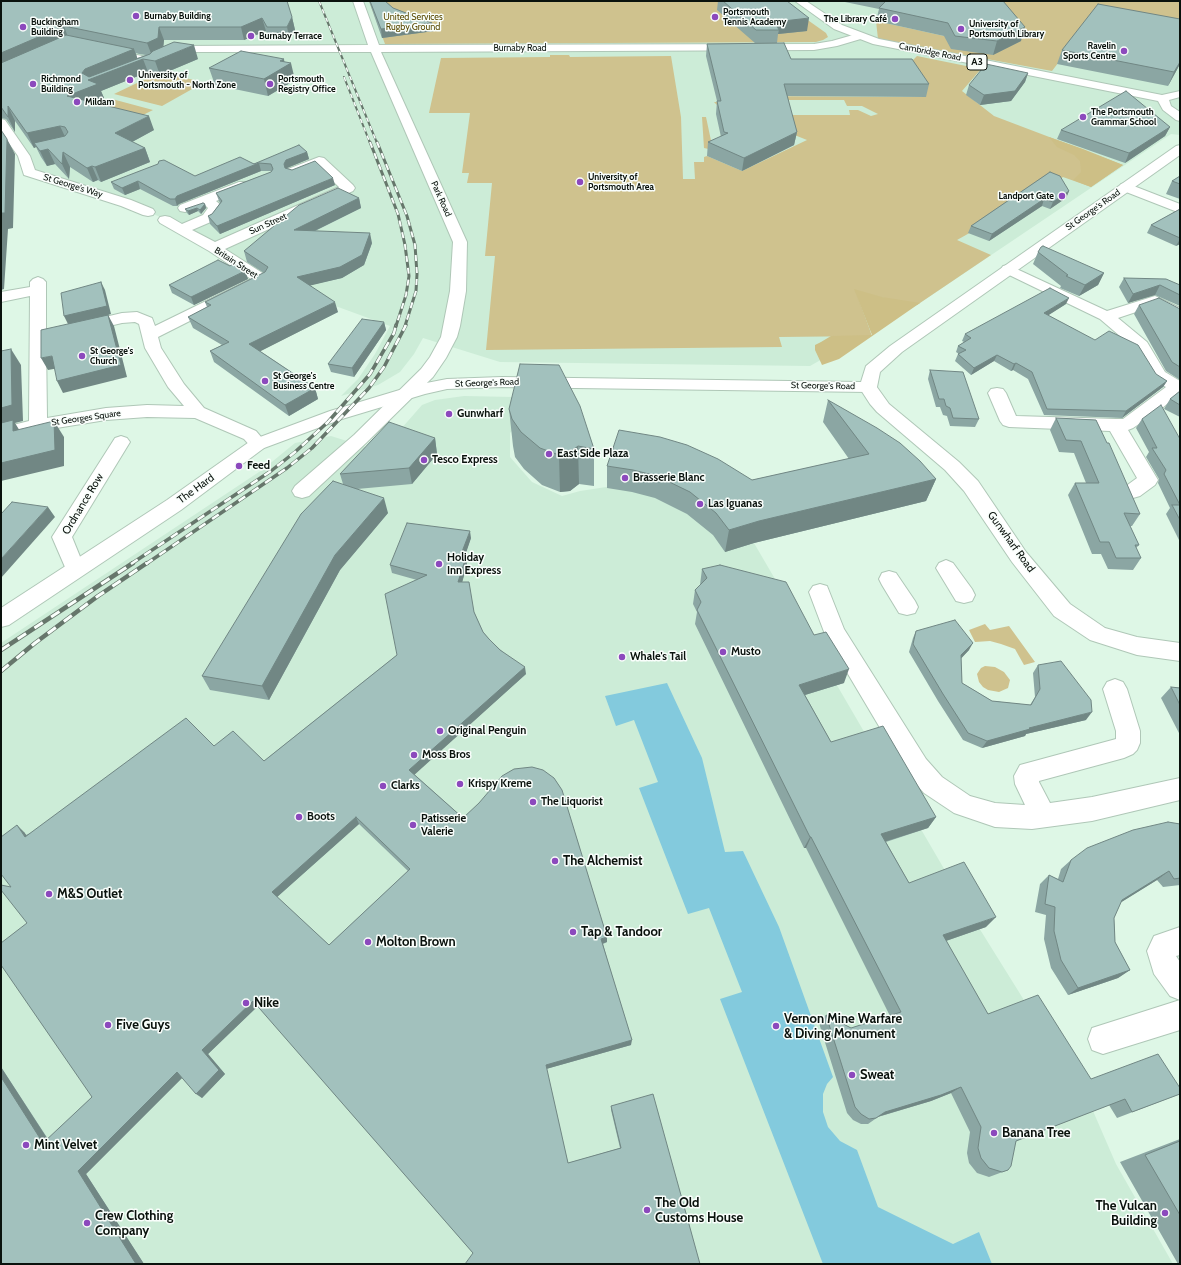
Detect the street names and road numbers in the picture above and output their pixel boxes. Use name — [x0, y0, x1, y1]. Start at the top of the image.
street label: Cambridge Road — [898, 41, 962, 63]
street label: Burnaby Road — [493, 43, 547, 53]
road number: A3 — [967, 54, 987, 70]
street label: St George's Way — [42, 172, 104, 200]
street label: Park Road — [428, 180, 454, 218]
street label: St George's Road — [1064, 187, 1122, 233]
street label: Sun Street — [247, 211, 289, 237]
street label: Britain Street — [212, 245, 260, 281]
street label: St George's Road — [455, 376, 519, 390]
street label: St George's Road — [791, 380, 855, 392]
street label: St Georges Square — [51, 408, 121, 428]
street label: Ordnance Row — [60, 471, 106, 537]
street label: The Hard — [175, 471, 217, 507]
street label: Gunwharf Road — [985, 509, 1037, 575]

